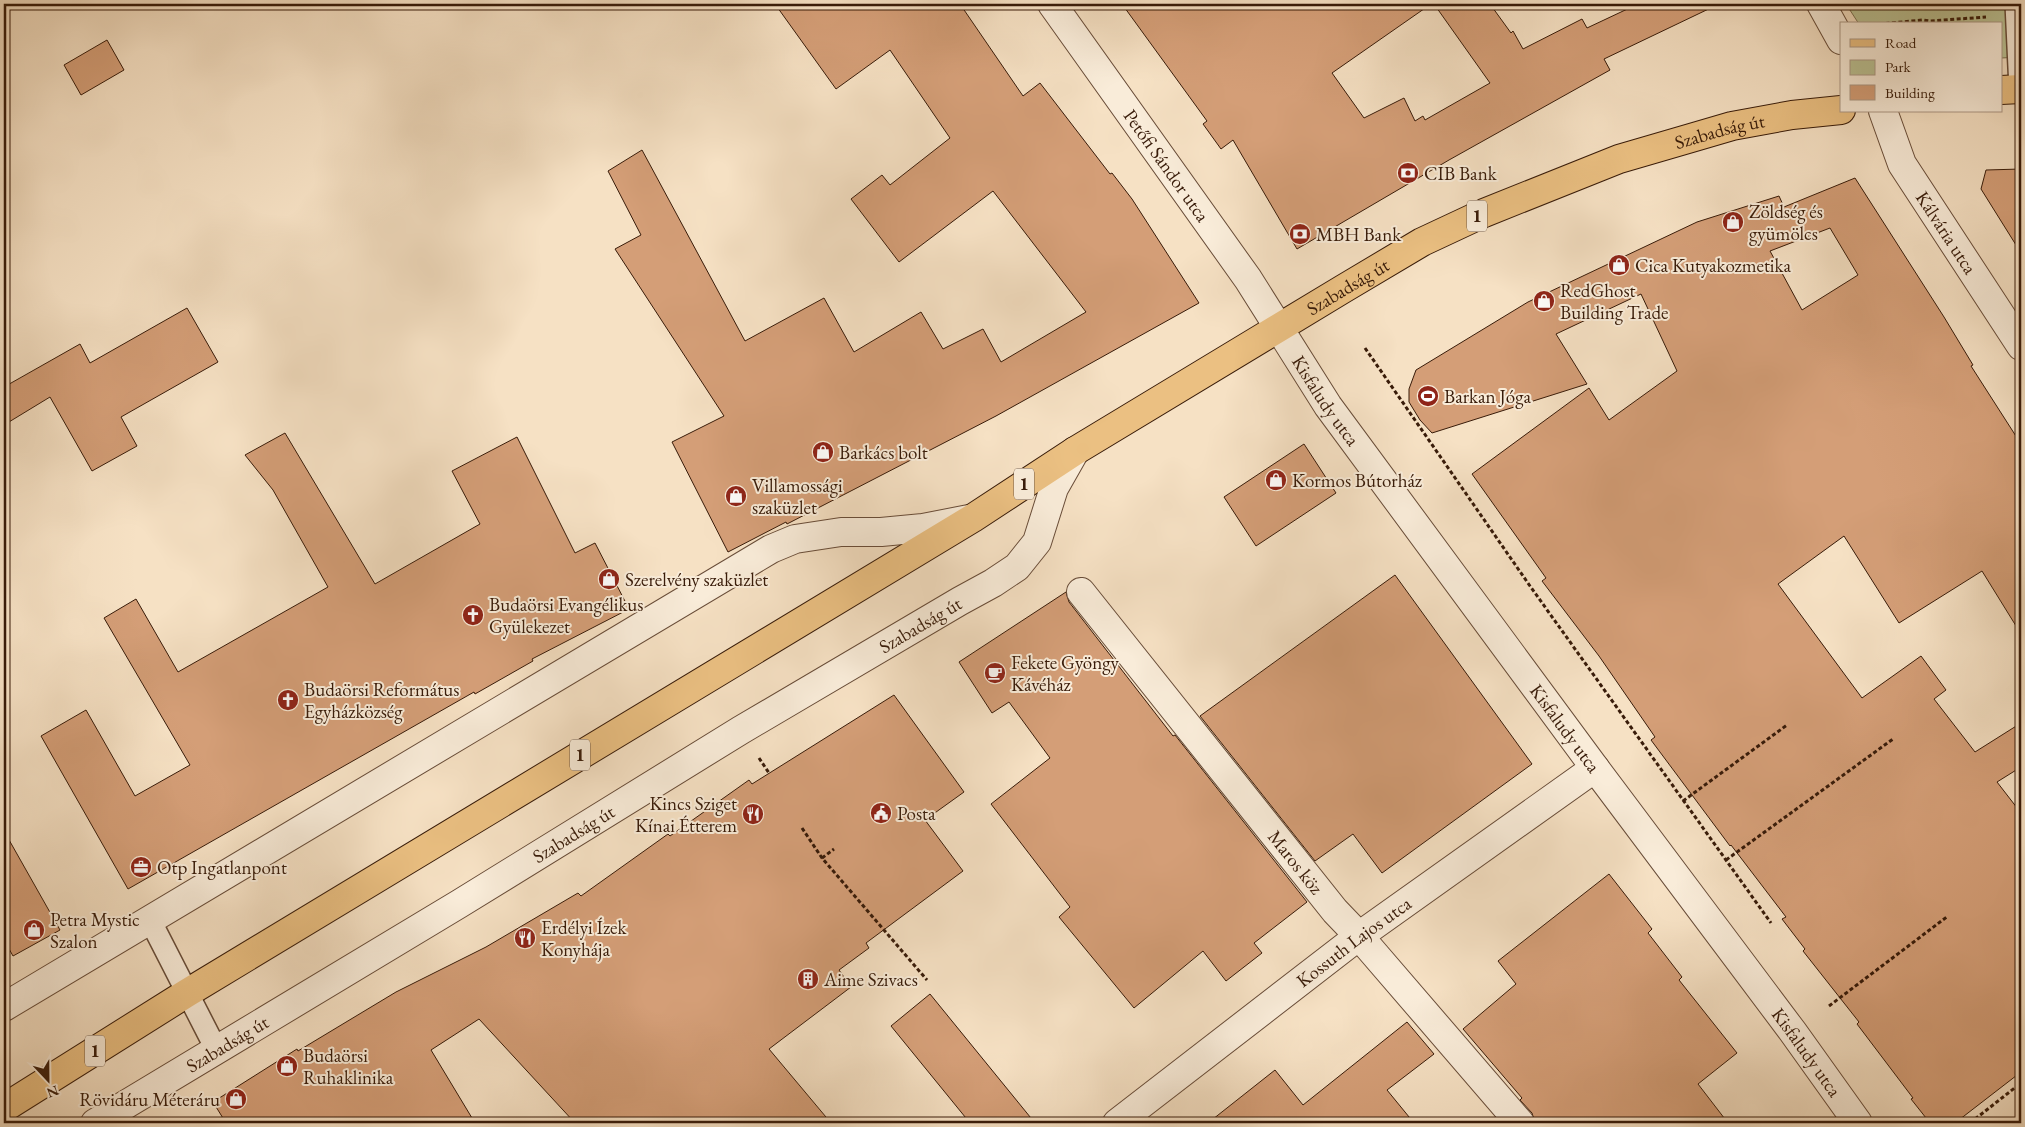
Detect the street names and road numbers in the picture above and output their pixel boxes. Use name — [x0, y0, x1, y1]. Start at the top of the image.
street label: Petőfi Sándor utca — [1118, 104, 1215, 227]
street label: Szabadság út — [1672, 108, 1767, 155]
street label: Kálvária utca — [1910, 186, 1983, 279]
road number: 1 — [1467, 200, 1487, 232]
street label: Szabadság út — [1302, 252, 1394, 321]
street label: Kisfaludy utca — [1286, 351, 1365, 451]
road number: 1 — [1014, 468, 1034, 499]
street label: Szabadság út — [874, 591, 966, 659]
street label: Kisfaludy utca — [1524, 679, 1606, 778]
road number: 1 — [570, 740, 590, 770]
street label: Szabadság út — [528, 799, 619, 869]
street label: Maros köz — [1262, 825, 1329, 900]
street label: Kossuth Lajos utca — [1291, 891, 1416, 993]
street label: Kisfaludy utca — [1766, 1003, 1847, 1102]
street label: Szabadság út — [181, 1010, 273, 1078]
road number: 1 — [85, 1036, 105, 1066]

